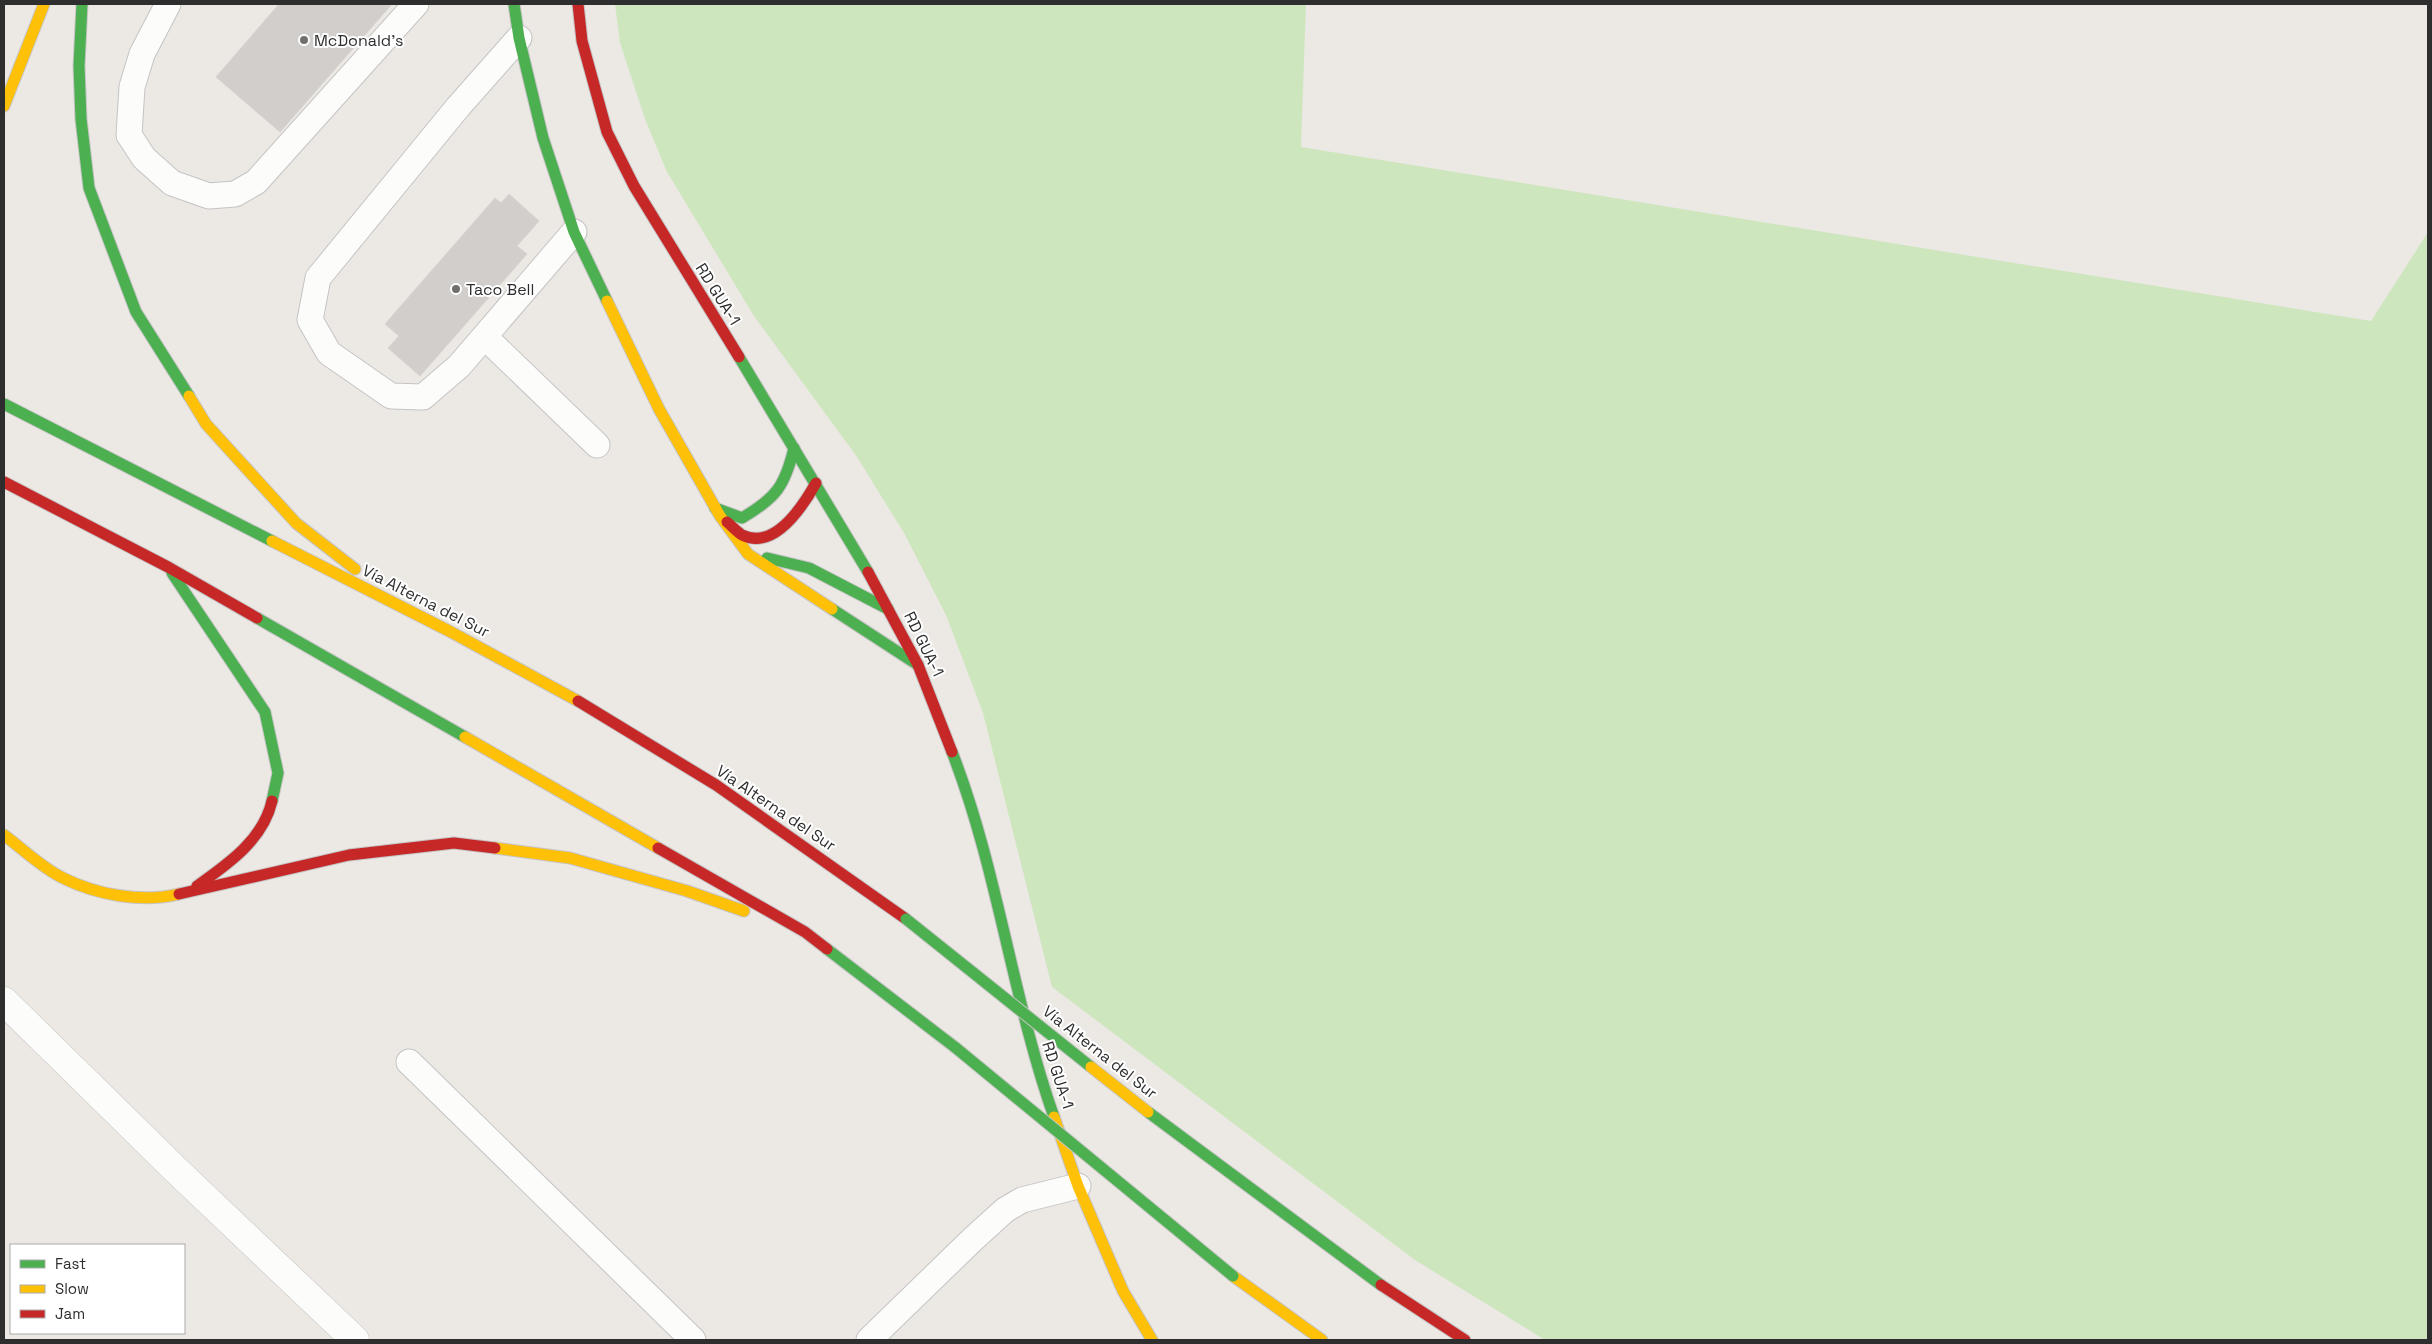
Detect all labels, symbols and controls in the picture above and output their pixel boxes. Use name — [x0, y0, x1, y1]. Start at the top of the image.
place label: McDonald's — [314, 30, 404, 51]
marker: McDonald's — [298, 34, 310, 46]
street label: RD GUA-1 — [691, 259, 745, 329]
place label: Taco Bell — [466, 279, 534, 300]
marker: Taco Bell — [450, 283, 462, 295]
street label: Vía Alterna del Sur — [359, 560, 493, 642]
street label: RD GUA-1 — [899, 608, 949, 680]
street label: Vía Alterna del Sur — [712, 760, 840, 856]
street label: Vía Alterna del Sur — [1038, 1001, 1162, 1103]
street label: RD GUA-1 — [1037, 1039, 1079, 1111]
legend — [10, 1244, 185, 1334]
text: Fast — [55, 1254, 86, 1273]
text: Slow — [55, 1279, 89, 1298]
text: Jam — [55, 1304, 85, 1323]

